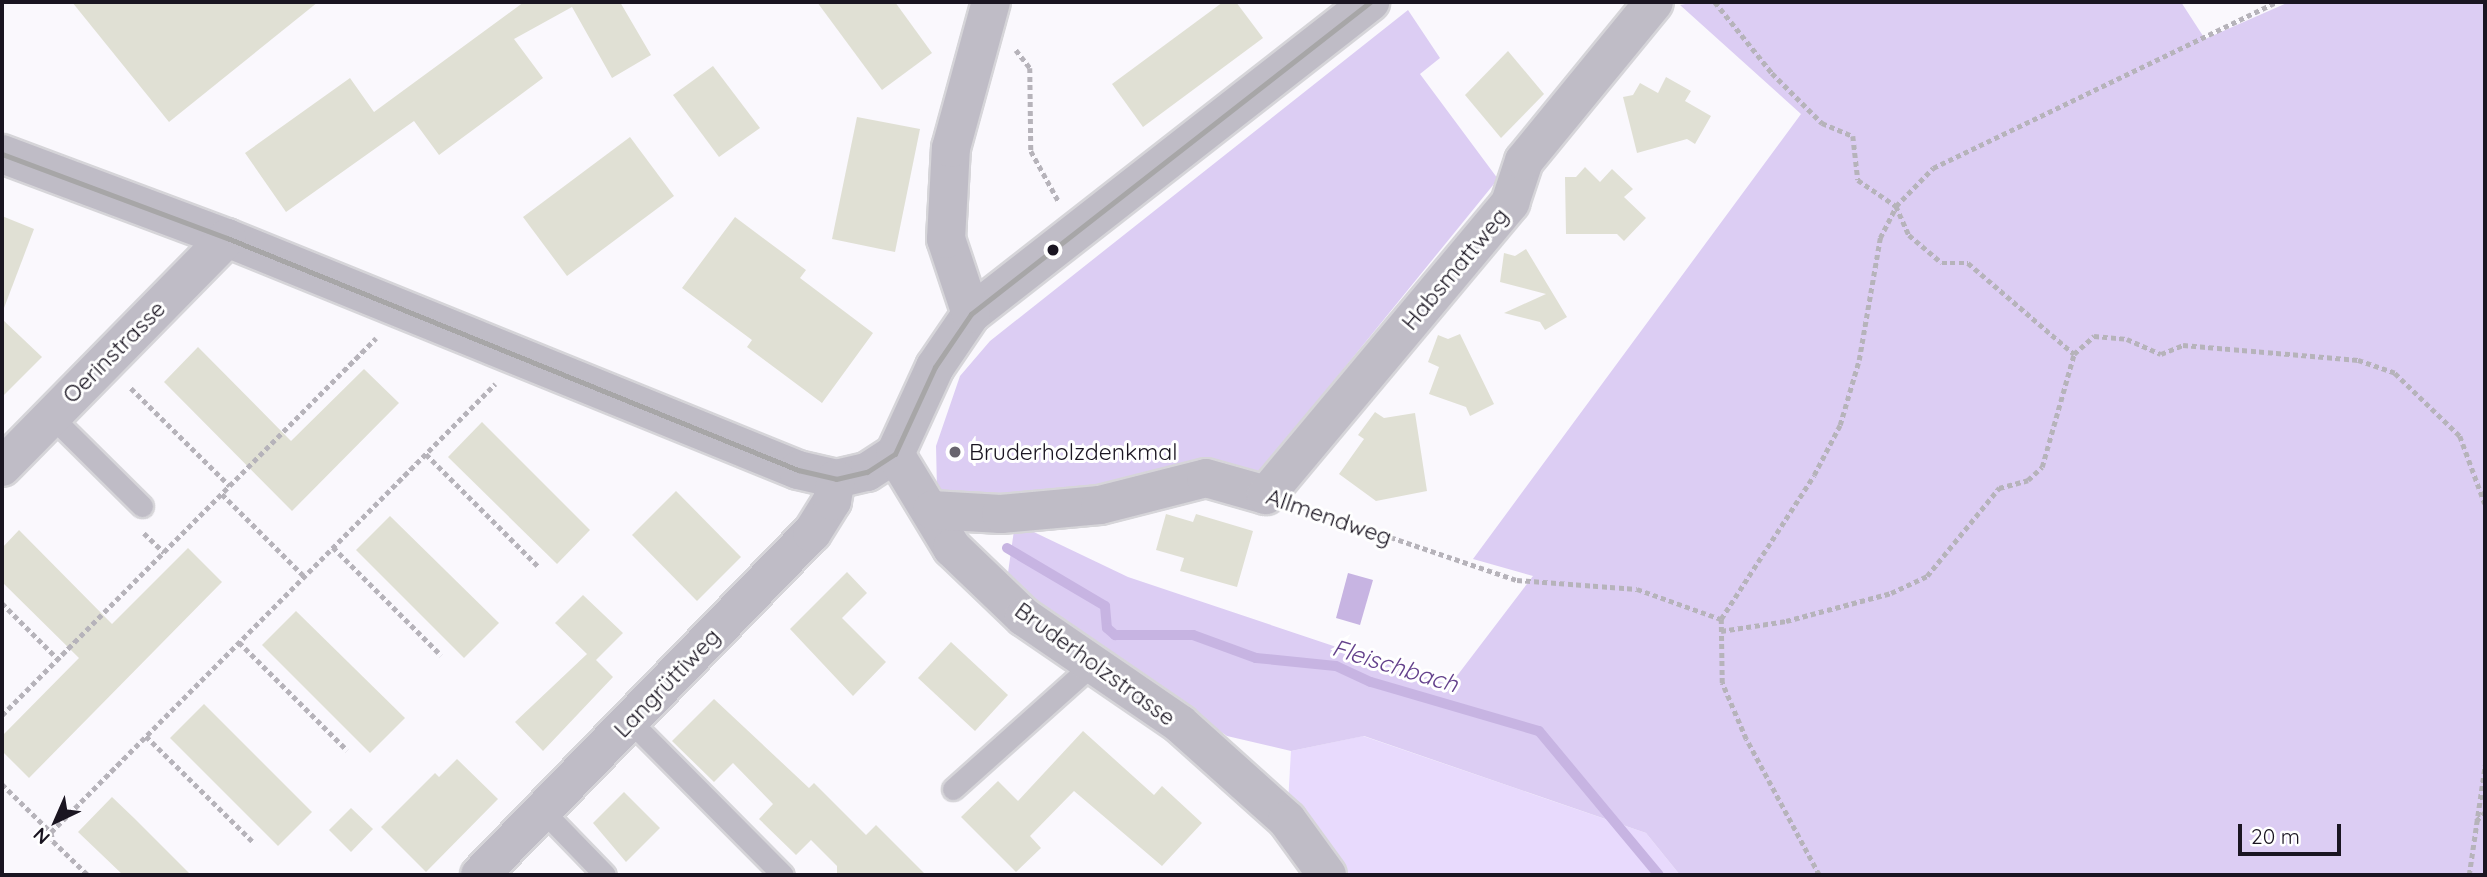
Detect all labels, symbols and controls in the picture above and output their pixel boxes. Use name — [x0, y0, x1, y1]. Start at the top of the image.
street label: Habsmattweg — [1396, 202, 1514, 336]
unlabelled marker — [1046, 243, 1060, 257]
street label: Oerinstrasse — [57, 295, 171, 409]
place label: Bruderholzdenkmal — [969, 438, 1177, 466]
marker: Bruderholzdenkmal — [947, 444, 963, 460]
street label: Allmendweg — [1262, 483, 1396, 551]
street label: Bruderholzstrasse — [1009, 597, 1181, 731]
street label: Langrüttiweg — [608, 623, 726, 743]
water label: Fleischbach — [1329, 633, 1461, 699]
north arrow — [21, 786, 91, 856]
scale bar — [2242, 810, 2345, 854]
text: N — [28, 823, 55, 850]
text: 20 m — [2251, 823, 2300, 849]

